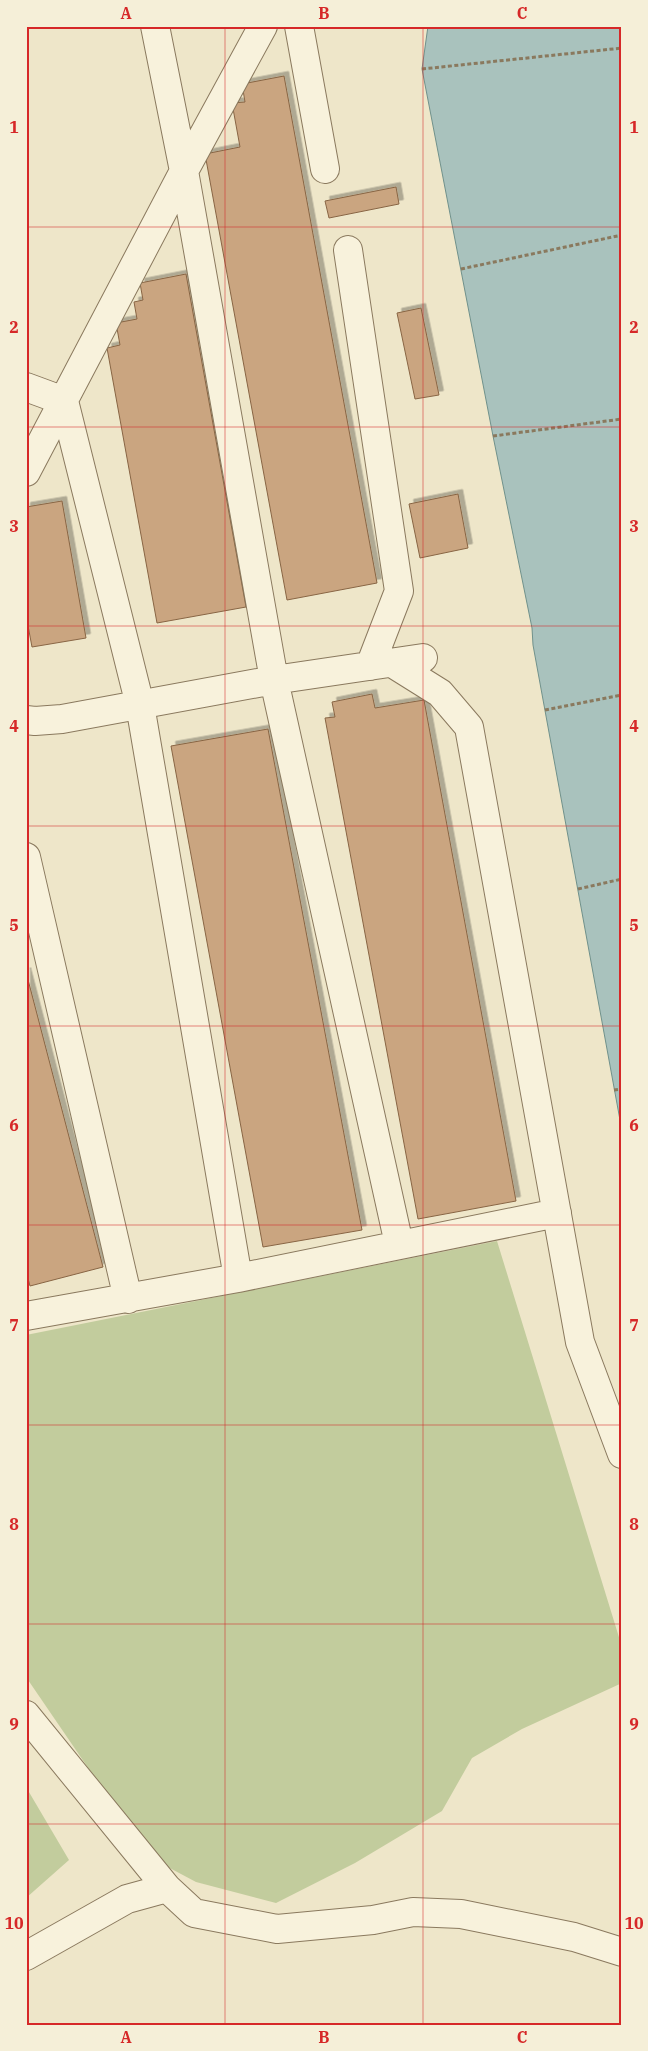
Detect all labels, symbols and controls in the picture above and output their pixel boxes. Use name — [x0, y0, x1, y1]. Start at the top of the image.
text: A — [120, 3, 132, 23]
text: B — [318, 3, 330, 23]
text: C — [517, 3, 527, 23]
text: 1 — [9, 117, 19, 137]
text: 1 — [629, 117, 639, 137]
text: 2 — [9, 317, 19, 337]
text: 2 — [629, 317, 639, 337]
text: 3 — [9, 516, 19, 536]
text: 3 — [629, 516, 639, 536]
text: 4 — [9, 716, 19, 736]
text: 4 — [629, 716, 639, 736]
text: 5 — [9, 915, 19, 935]
text: 5 — [629, 915, 639, 935]
text: 6 — [9, 1115, 19, 1135]
text: 6 — [629, 1115, 639, 1135]
text: 7 — [9, 1315, 19, 1335]
text: 7 — [629, 1315, 639, 1335]
text: 8 — [9, 1514, 19, 1534]
text: 8 — [629, 1514, 639, 1534]
text: 9 — [9, 1714, 19, 1734]
text: 9 — [629, 1714, 639, 1734]
text: 10 — [4, 1913, 24, 1933]
text: 10 — [624, 1913, 644, 1933]
text: A — [120, 2027, 132, 2047]
text: B — [318, 2027, 330, 2047]
text: C — [517, 2027, 527, 2047]

